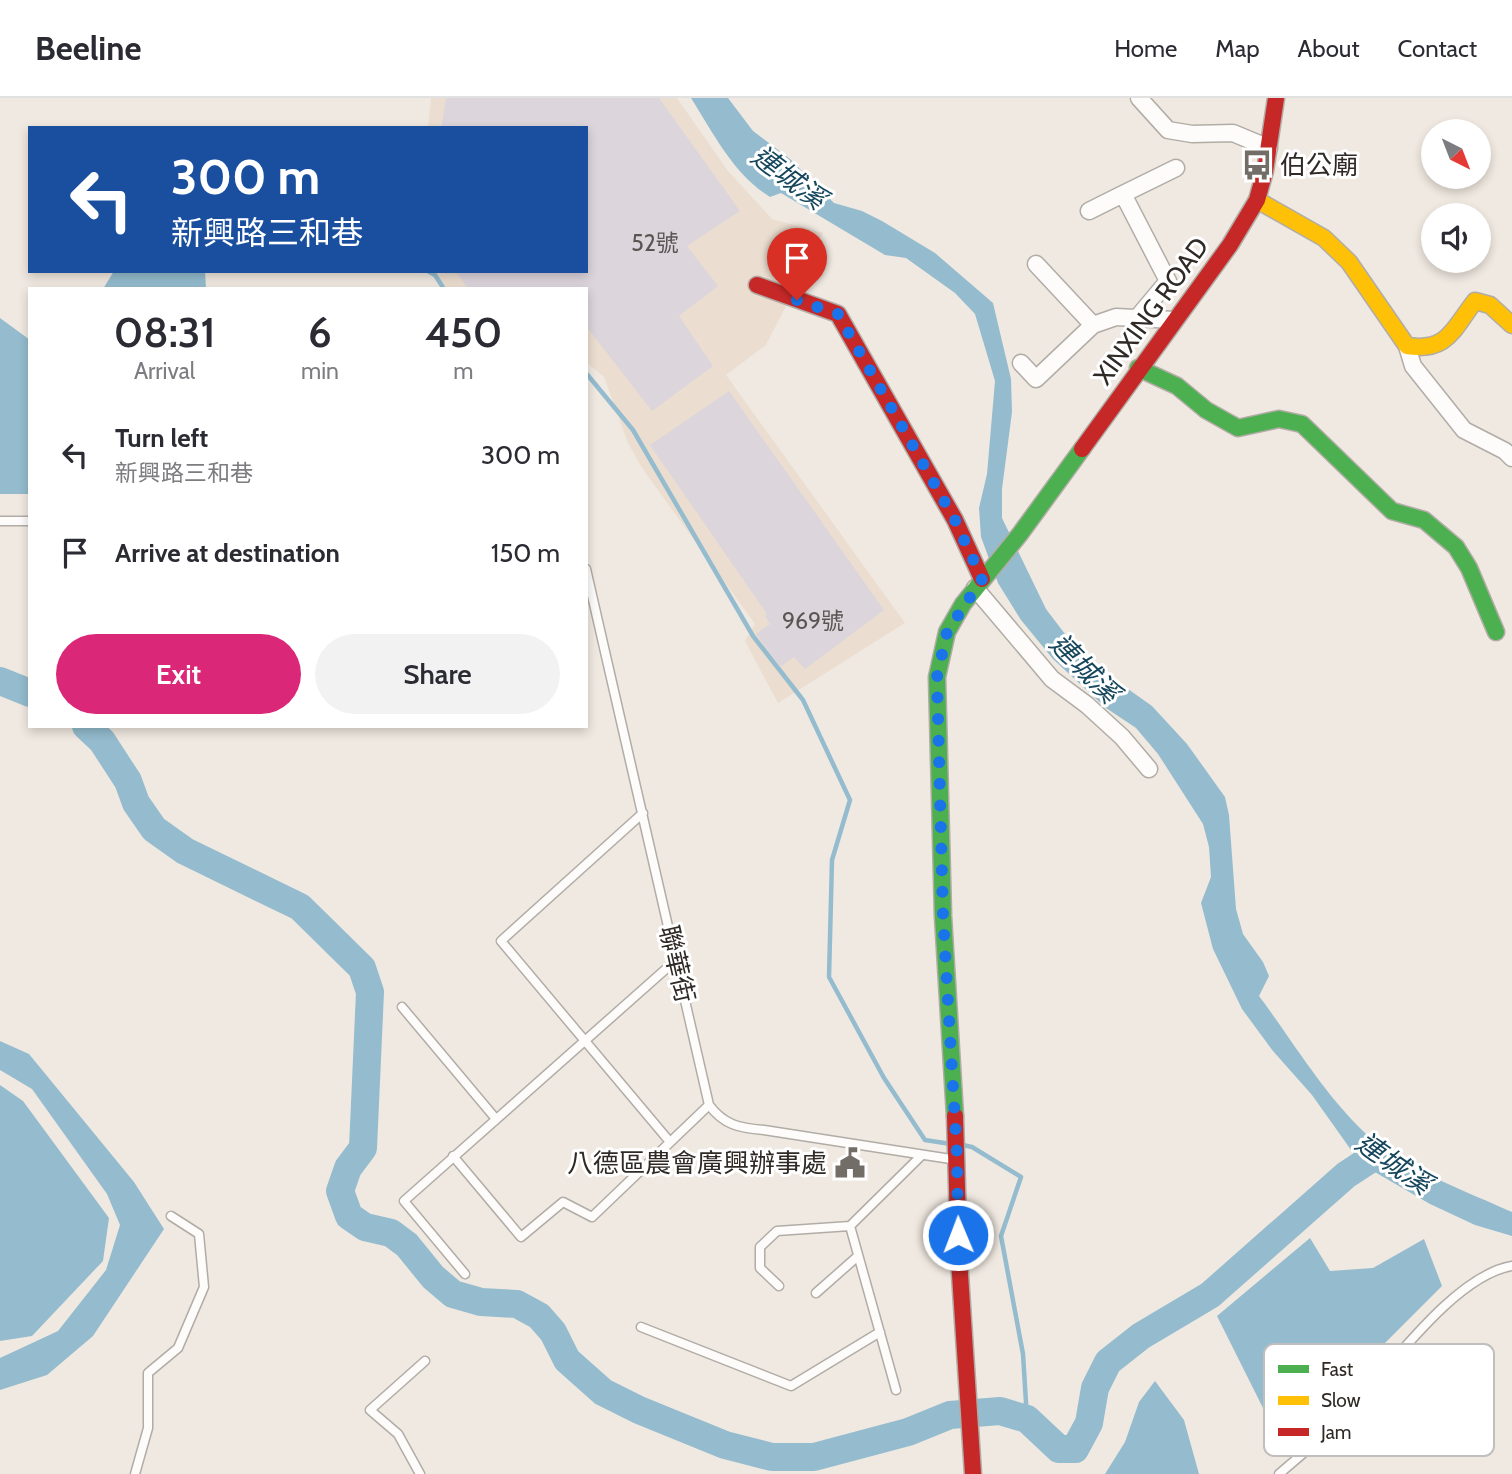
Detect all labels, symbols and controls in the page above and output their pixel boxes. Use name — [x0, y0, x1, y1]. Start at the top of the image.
text: Beeline — [35, 28, 141, 68]
text: Home — [1114, 34, 1177, 63]
text: Map — [1215, 34, 1260, 63]
text: About — [1298, 34, 1360, 63]
text: Contact — [1398, 34, 1477, 63]
north arrow — [1421, 119, 1491, 189]
map controls — [1421, 119, 1491, 273]
water label: 連城溪 — [745, 138, 836, 218]
text: 300 m — [171, 147, 320, 206]
bus stop icon: 伯公廟 — [1240, 148, 1274, 182]
place label: 伯公廟 — [1280, 149, 1358, 181]
icon: left — [56, 154, 147, 245]
button: sound — [1421, 203, 1491, 273]
text: 新興路三和巷 — [171, 213, 363, 252]
pin — [767, 228, 827, 300]
house number: 52號 — [631, 229, 679, 257]
street label: XINXING ROAD — [1087, 231, 1215, 391]
icon: arrive — [778, 239, 816, 277]
text: 08:31 — [114, 306, 215, 358]
text: 6 — [308, 306, 332, 358]
text: 450 — [425, 306, 502, 358]
text: Arrival — [134, 357, 195, 385]
text: min — [301, 357, 339, 385]
text: m — [453, 357, 474, 385]
text: Turn left — [115, 422, 208, 454]
icon: left — [56, 436, 94, 474]
text: 300 m — [481, 439, 560, 471]
text: 新興路三和巷 — [115, 459, 253, 487]
icon: arrive — [56, 534, 94, 572]
text: Arrive at destination — [115, 537, 340, 569]
text: 150 m — [491, 537, 560, 569]
house number: 969號 — [782, 607, 844, 635]
water label: 連城溪 — [1043, 626, 1130, 713]
button: Exit — [56, 634, 301, 714]
button: Share — [315, 634, 560, 714]
street label: 聯華街 — [653, 922, 701, 1006]
water label: 連城溪 — [1350, 1125, 1441, 1203]
public building icon: 八德區農會廣興辦事處 — [833, 1146, 867, 1180]
place label: 八德區農會廣興辦事處 — [567, 1147, 827, 1179]
position arrow — [921, 1198, 995, 1272]
legend — [1264, 1344, 1494, 1456]
text: Fast — [1321, 1358, 1354, 1381]
text: Slow — [1321, 1389, 1361, 1412]
text: Jam — [1320, 1421, 1351, 1444]

